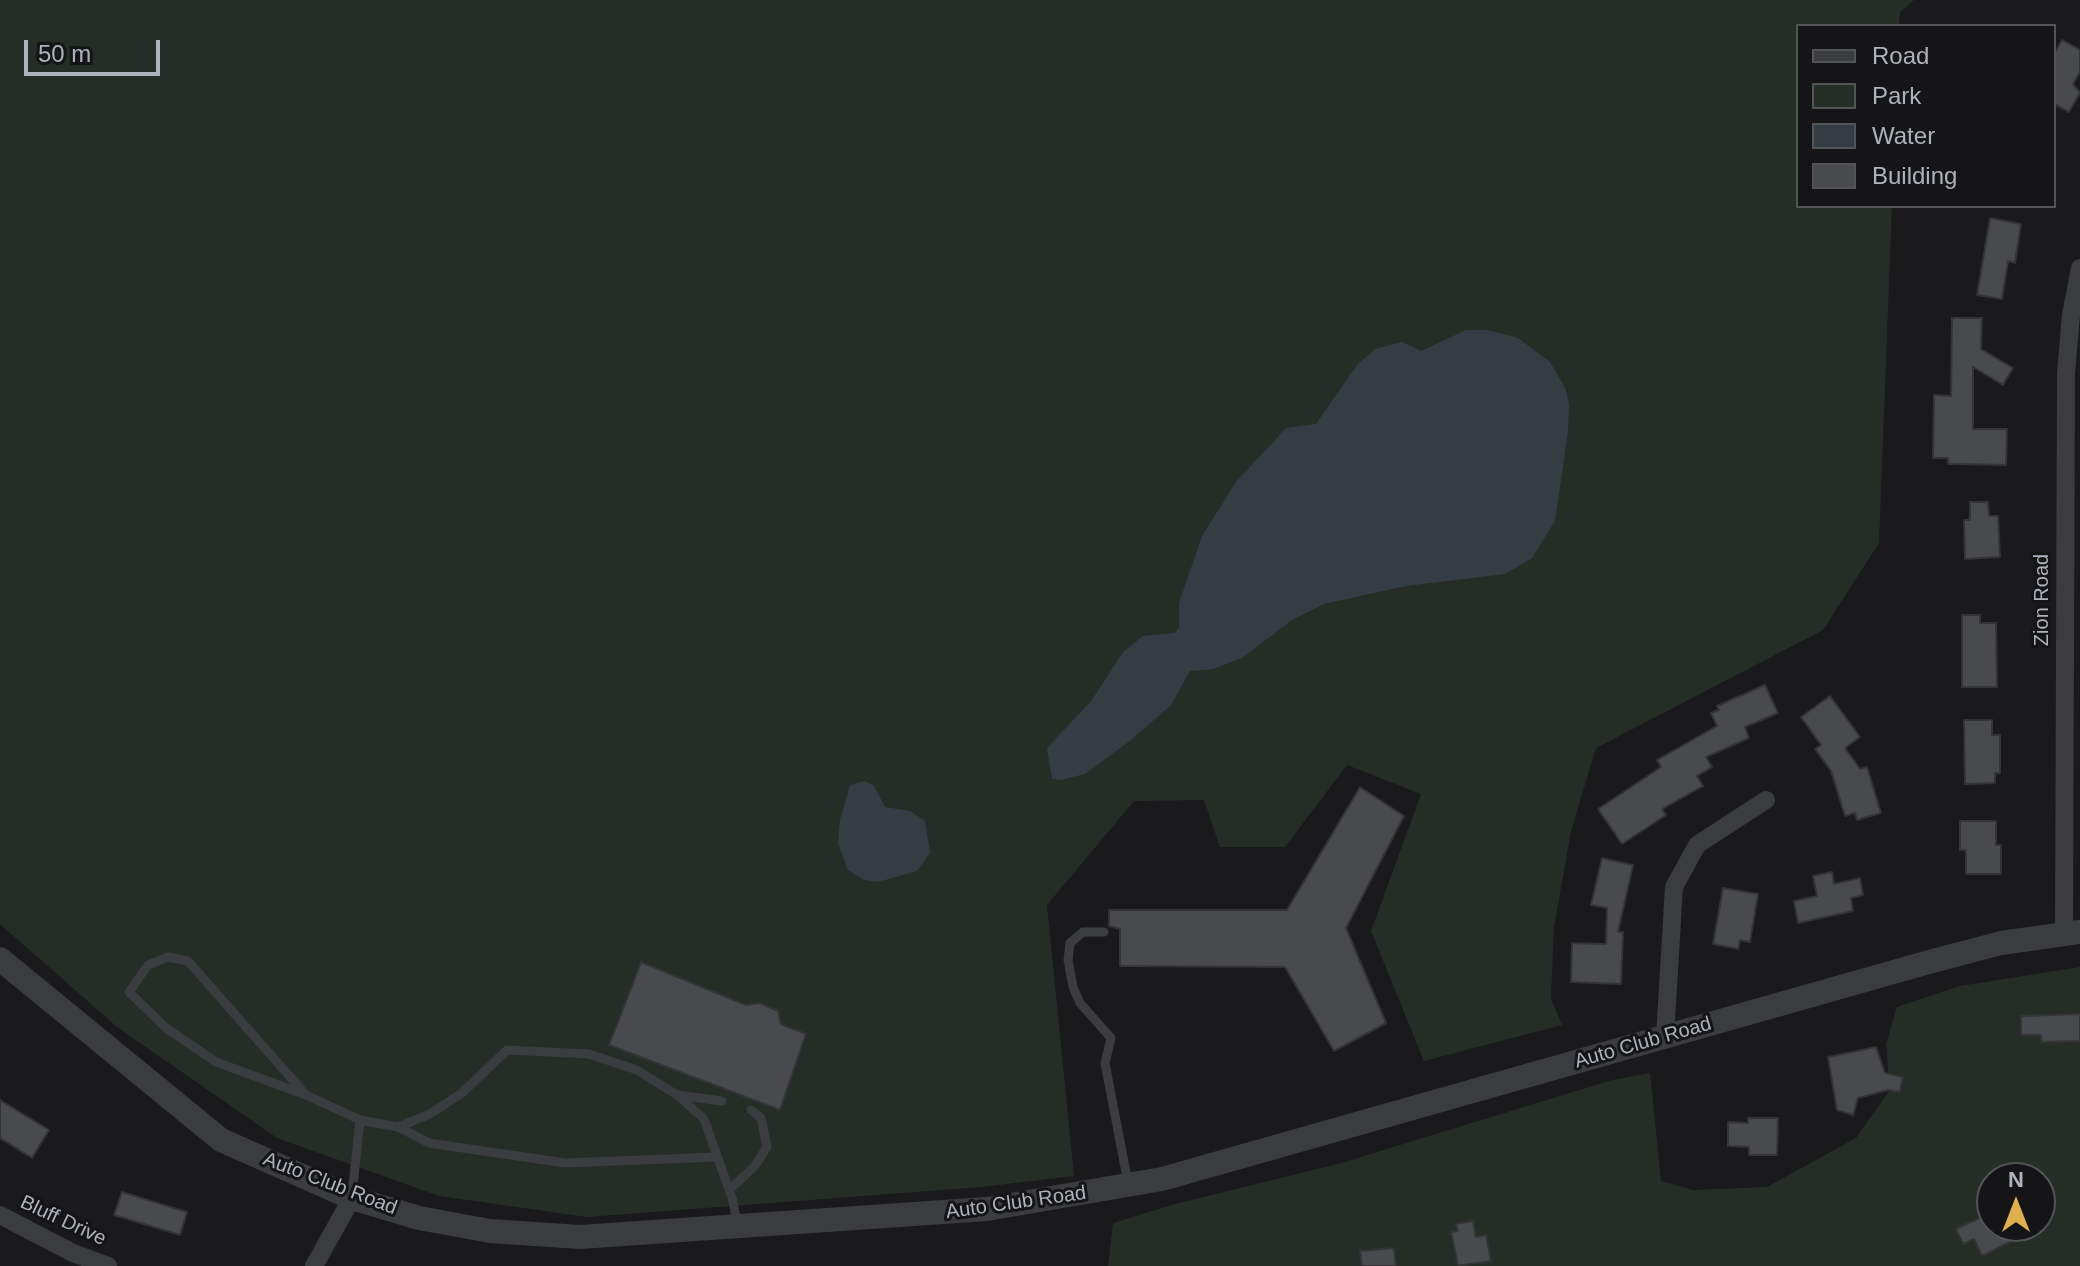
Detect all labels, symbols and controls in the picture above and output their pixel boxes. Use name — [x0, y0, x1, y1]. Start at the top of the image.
scale bar — [28, 24, 164, 74]
legend — [1796, 24, 2056, 208]
text: 50 m — [38, 40, 91, 67]
text: Road — [1872, 42, 1929, 69]
text: Park — [1872, 82, 1921, 109]
text: Water — [1872, 122, 1935, 149]
text: Building — [1872, 162, 1957, 189]
street label: Zion Road — [2030, 554, 2054, 646]
street label: Auto Club Road — [1572, 1012, 1714, 1074]
street label: Auto Club Road — [260, 1147, 400, 1221]
north arrow — [1976, 1162, 2056, 1242]
text: N — [2008, 1167, 2024, 1192]
street label: Auto Club Road — [944, 1181, 1088, 1225]
street label: Bluff Drive — [16, 1191, 110, 1251]

